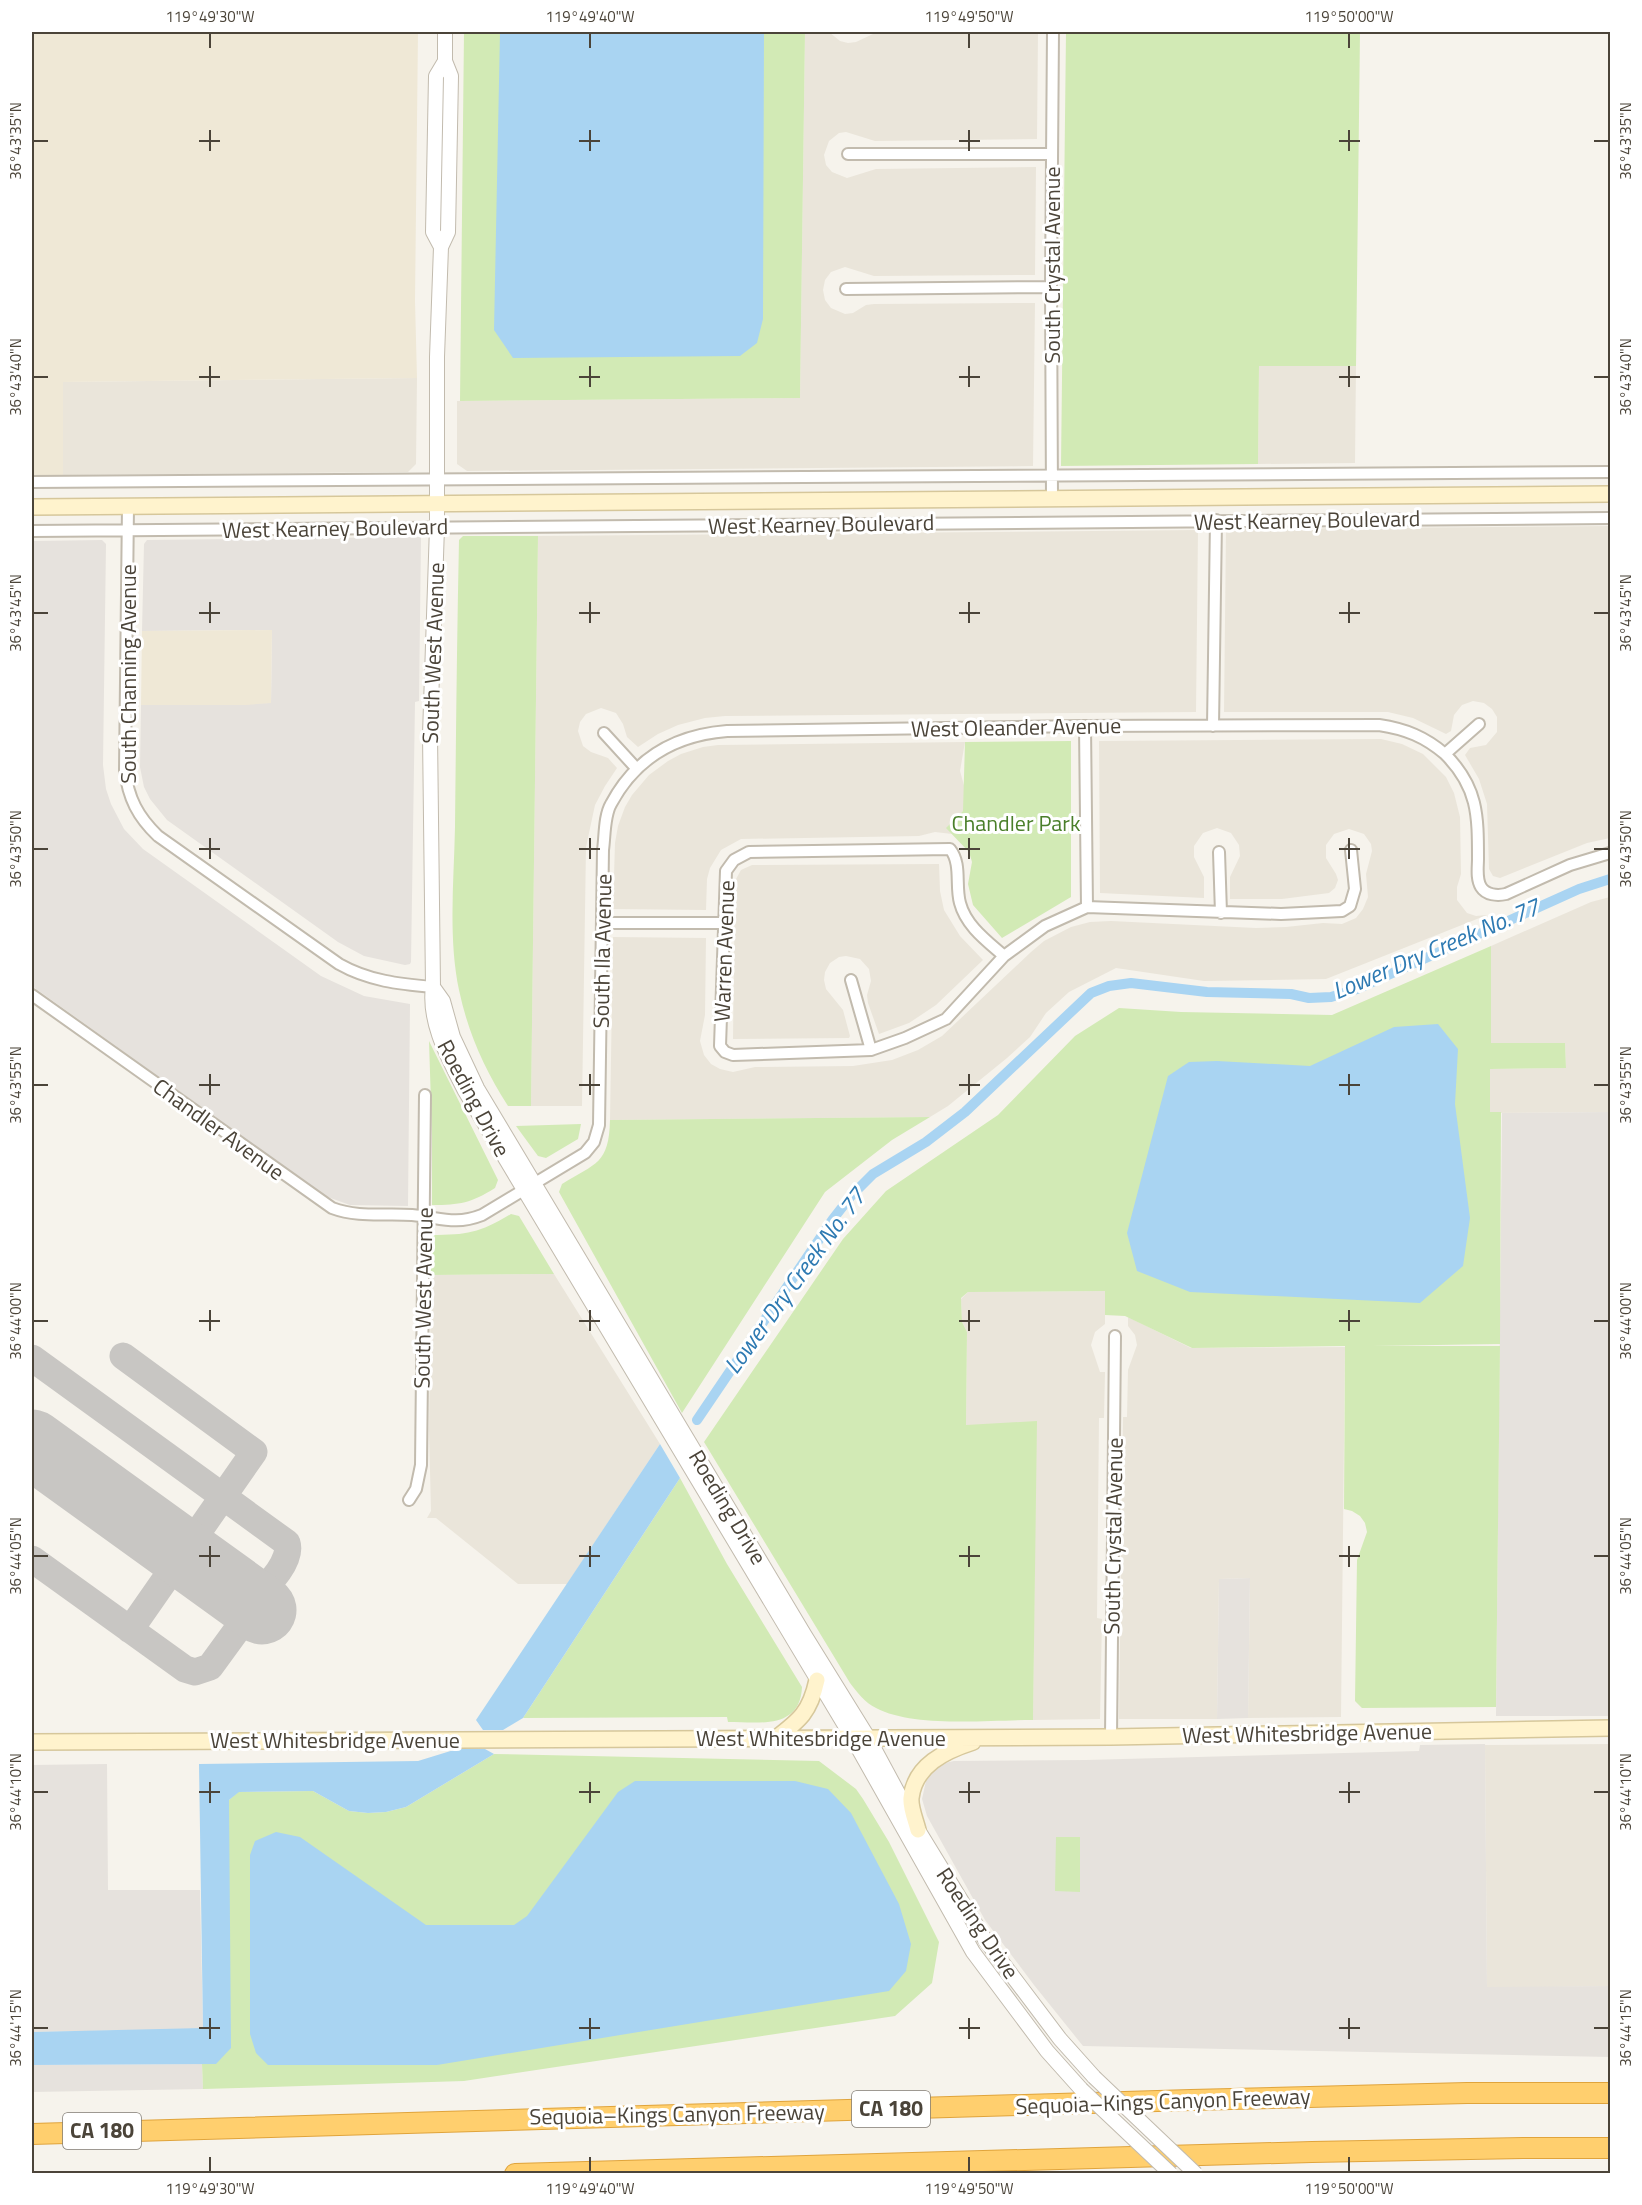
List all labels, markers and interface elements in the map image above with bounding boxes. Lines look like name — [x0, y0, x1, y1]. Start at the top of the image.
text: 119°49'30"W — [165, 5, 255, 28]
text: 119°49'40"W — [545, 5, 635, 28]
text: 119°49'50"W — [924, 5, 1014, 28]
text: 119°50'00"W — [1304, 5, 1394, 28]
text: 36°43'35"N — [4, 102, 27, 180]
text: 36°43'35"N — [1614, 102, 1637, 180]
street label: South Crystal Avenue — [1035, 166, 1069, 364]
text: 36°43'40"N — [4, 338, 27, 416]
text: 36°43'40"N — [1614, 338, 1637, 416]
street label: West Kearney Boulevard — [1194, 501, 1420, 539]
street label: West Kearney Boulevard — [708, 505, 934, 543]
street label: West Kearney Boulevard — [222, 509, 448, 547]
street label: South West Avenue — [413, 562, 453, 744]
street label: South Channing Avenue — [111, 564, 145, 784]
text: 36°43'45"N — [4, 574, 27, 652]
text: 36°43'45"N — [1614, 574, 1637, 652]
street label: West Oleander Avenue — [910, 708, 1122, 746]
park label: Chandler Park — [951, 806, 1081, 840]
text: 36°43'50"N — [4, 810, 27, 888]
text: 36°43'50"N — [1614, 810, 1637, 888]
street label: South Ila Avenue — [584, 873, 620, 1029]
street label: Warren Avenue — [705, 880, 743, 1022]
water label: Lower Dry Creek No. 77 — [1326, 887, 1547, 1008]
street label: Roeding Drive — [429, 1033, 519, 1163]
text: 36°43'55"N — [4, 1046, 27, 1124]
text: 36°43'55"N — [1614, 1046, 1637, 1124]
street label: Chandler Avenue — [146, 1069, 292, 1189]
water label: Lower Dry Creek No. 77 — [714, 1178, 875, 1381]
street label: South West Avenue — [404, 1207, 442, 1389]
text: 36°44'00"N — [4, 1282, 27, 1360]
text: 36°44'00"N — [1614, 1282, 1637, 1360]
street label: South Crystal Avenue — [1094, 1437, 1132, 1635]
street label: Roeding Drive — [680, 1443, 776, 1571]
text: 36°44'05"N — [4, 1517, 27, 1595]
text: 36°44'05"N — [1614, 1517, 1637, 1595]
street label: West Whitesbridge Avenue — [1182, 1714, 1432, 1752]
street label: West Whitesbridge Avenue — [696, 1721, 946, 1755]
street label: West Whitesbridge Avenue — [210, 1723, 460, 1757]
text: 36°44'10"N — [4, 1753, 27, 1831]
text: 36°44'10"N — [1614, 1753, 1637, 1831]
street label: Roeding Drive — [928, 1860, 1028, 1986]
text: 36°44'15"N — [4, 1989, 27, 2067]
text: 36°44'15"N — [1614, 1989, 1637, 2067]
street label: Sequoia–Kings Canyon Freeway — [1015, 2079, 1312, 2123]
road number: CA 180 — [852, 2091, 930, 2127]
street label: Sequoia–Kings Canyon Freeway — [529, 2094, 825, 2134]
road number: CA 180 — [63, 2113, 141, 2149]
text: 119°49'30"W — [165, 2177, 255, 2200]
text: 119°49'40"W — [545, 2177, 635, 2200]
text: 119°49'50"W — [924, 2177, 1014, 2200]
text: 119°50'00"W — [1304, 2177, 1394, 2200]

